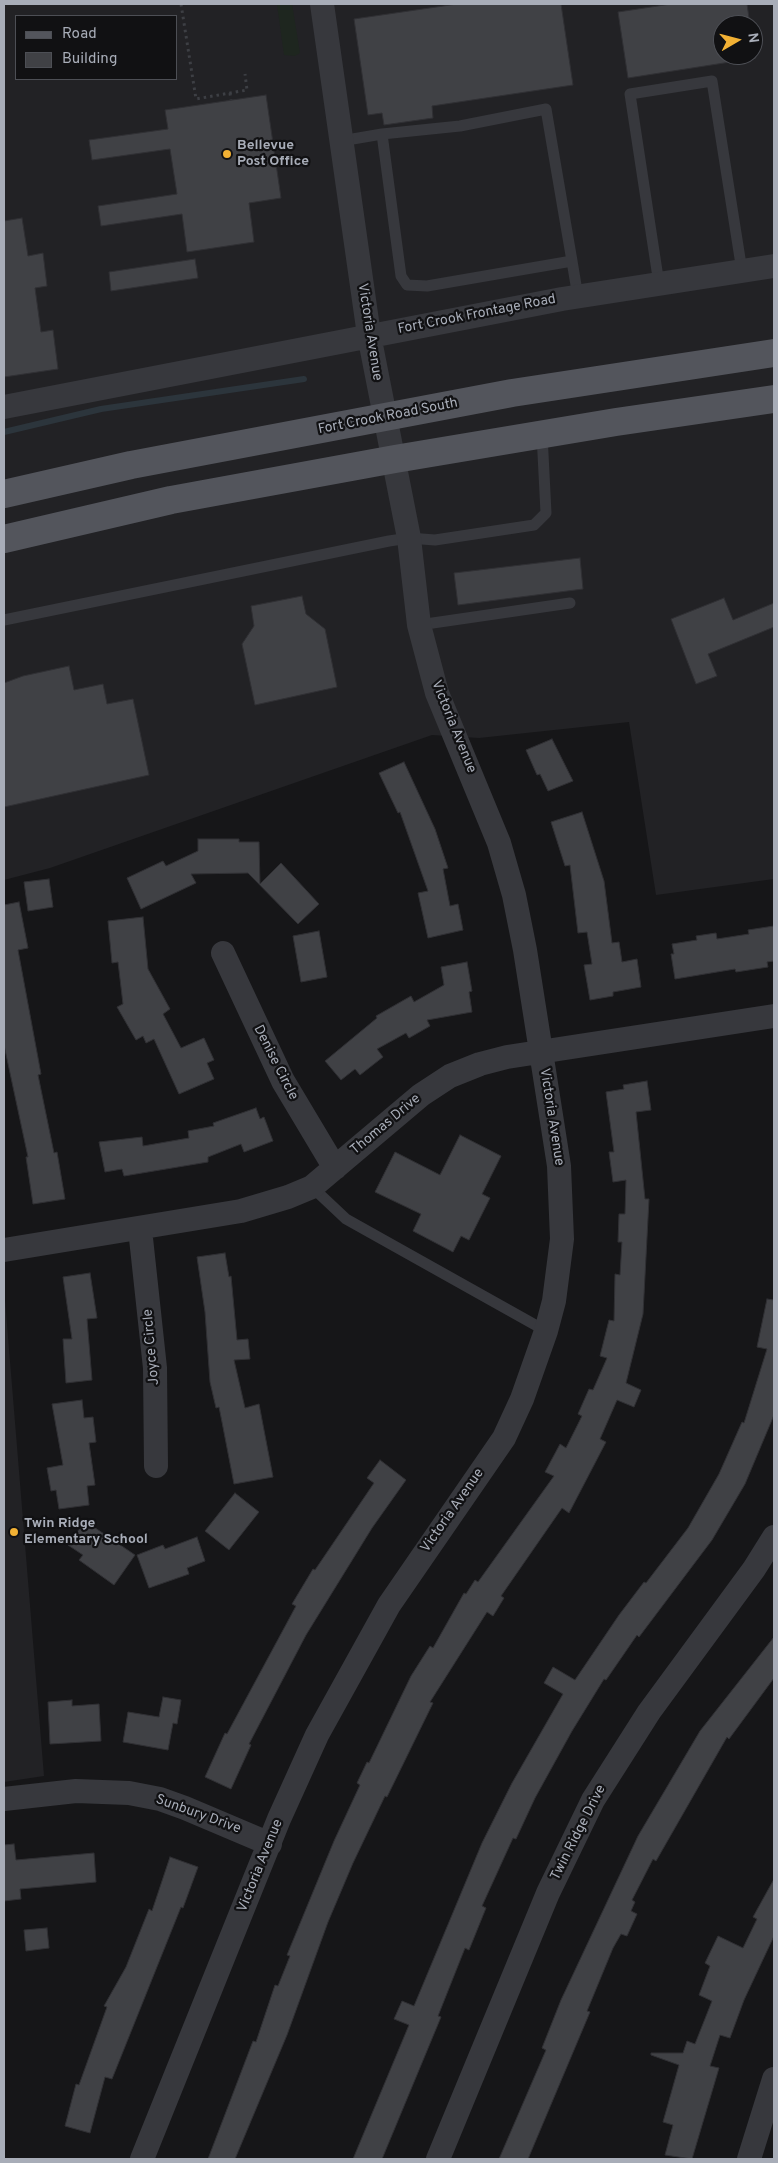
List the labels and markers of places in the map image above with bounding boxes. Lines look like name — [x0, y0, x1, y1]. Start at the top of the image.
place label: Bellevue Post Office — [237, 138, 309, 170]
marker: Bellevue Post Office — [221, 148, 233, 160]
place label: Twin Ridge Elementary School — [24, 1516, 148, 1548]
marker: Twin Ridge Elementary School — [8, 1526, 20, 1538]

